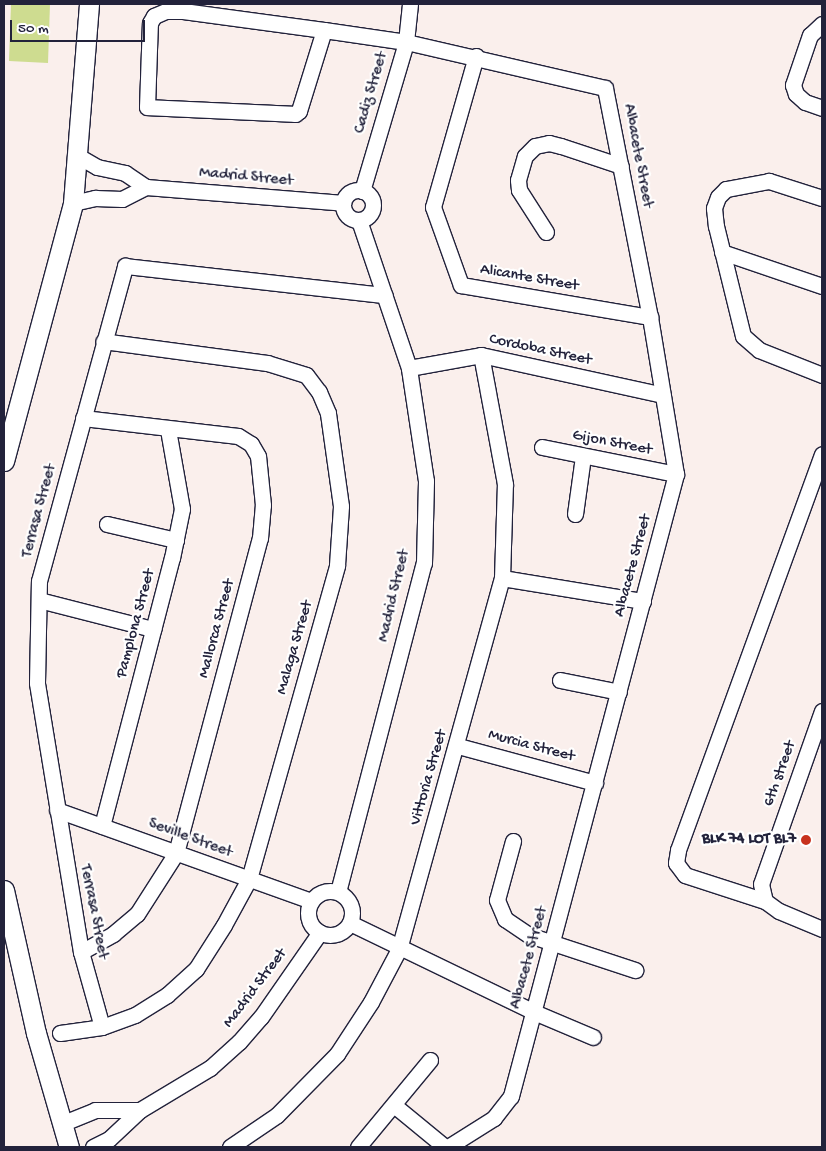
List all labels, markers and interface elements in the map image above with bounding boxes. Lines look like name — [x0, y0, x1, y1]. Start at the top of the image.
scale bar — [12, 10, 148, 42]
text: 50 m — [18, 20, 49, 38]
street label: Cadiz Street — [351, 50, 393, 136]
street label: Albacete Street — [618, 103, 656, 209]
street label: Madrid Street — [198, 164, 294, 192]
street label: Alicante Street — [478, 261, 580, 297]
street label: Cordoba Street — [487, 331, 593, 371]
street label: Gijon Street — [571, 427, 653, 461]
street label: Terrasa Street — [18, 462, 62, 560]
street label: Albacete Street — [611, 513, 657, 619]
street label: Madrid Street — [375, 548, 415, 644]
street label: Pamplona Street — [113, 568, 161, 680]
street label: Mallorca Street — [196, 577, 240, 681]
street label: Malaga Street — [273, 599, 319, 697]
street label: Murcia Street — [486, 726, 576, 768]
street label: Vittoria Street — [407, 728, 453, 828]
street label: 6th street — [760, 739, 802, 809]
street label: Seville Street — [145, 815, 235, 863]
place label: BLK 74 LOT BL7 — [702, 830, 796, 850]
marker: BLK 74 LOT BL7 — [800, 834, 812, 846]
street label: Terrasa Street — [74, 863, 112, 961]
street label: Albacete Street — [507, 905, 553, 1011]
street label: Madrid Street — [220, 946, 292, 1032]

